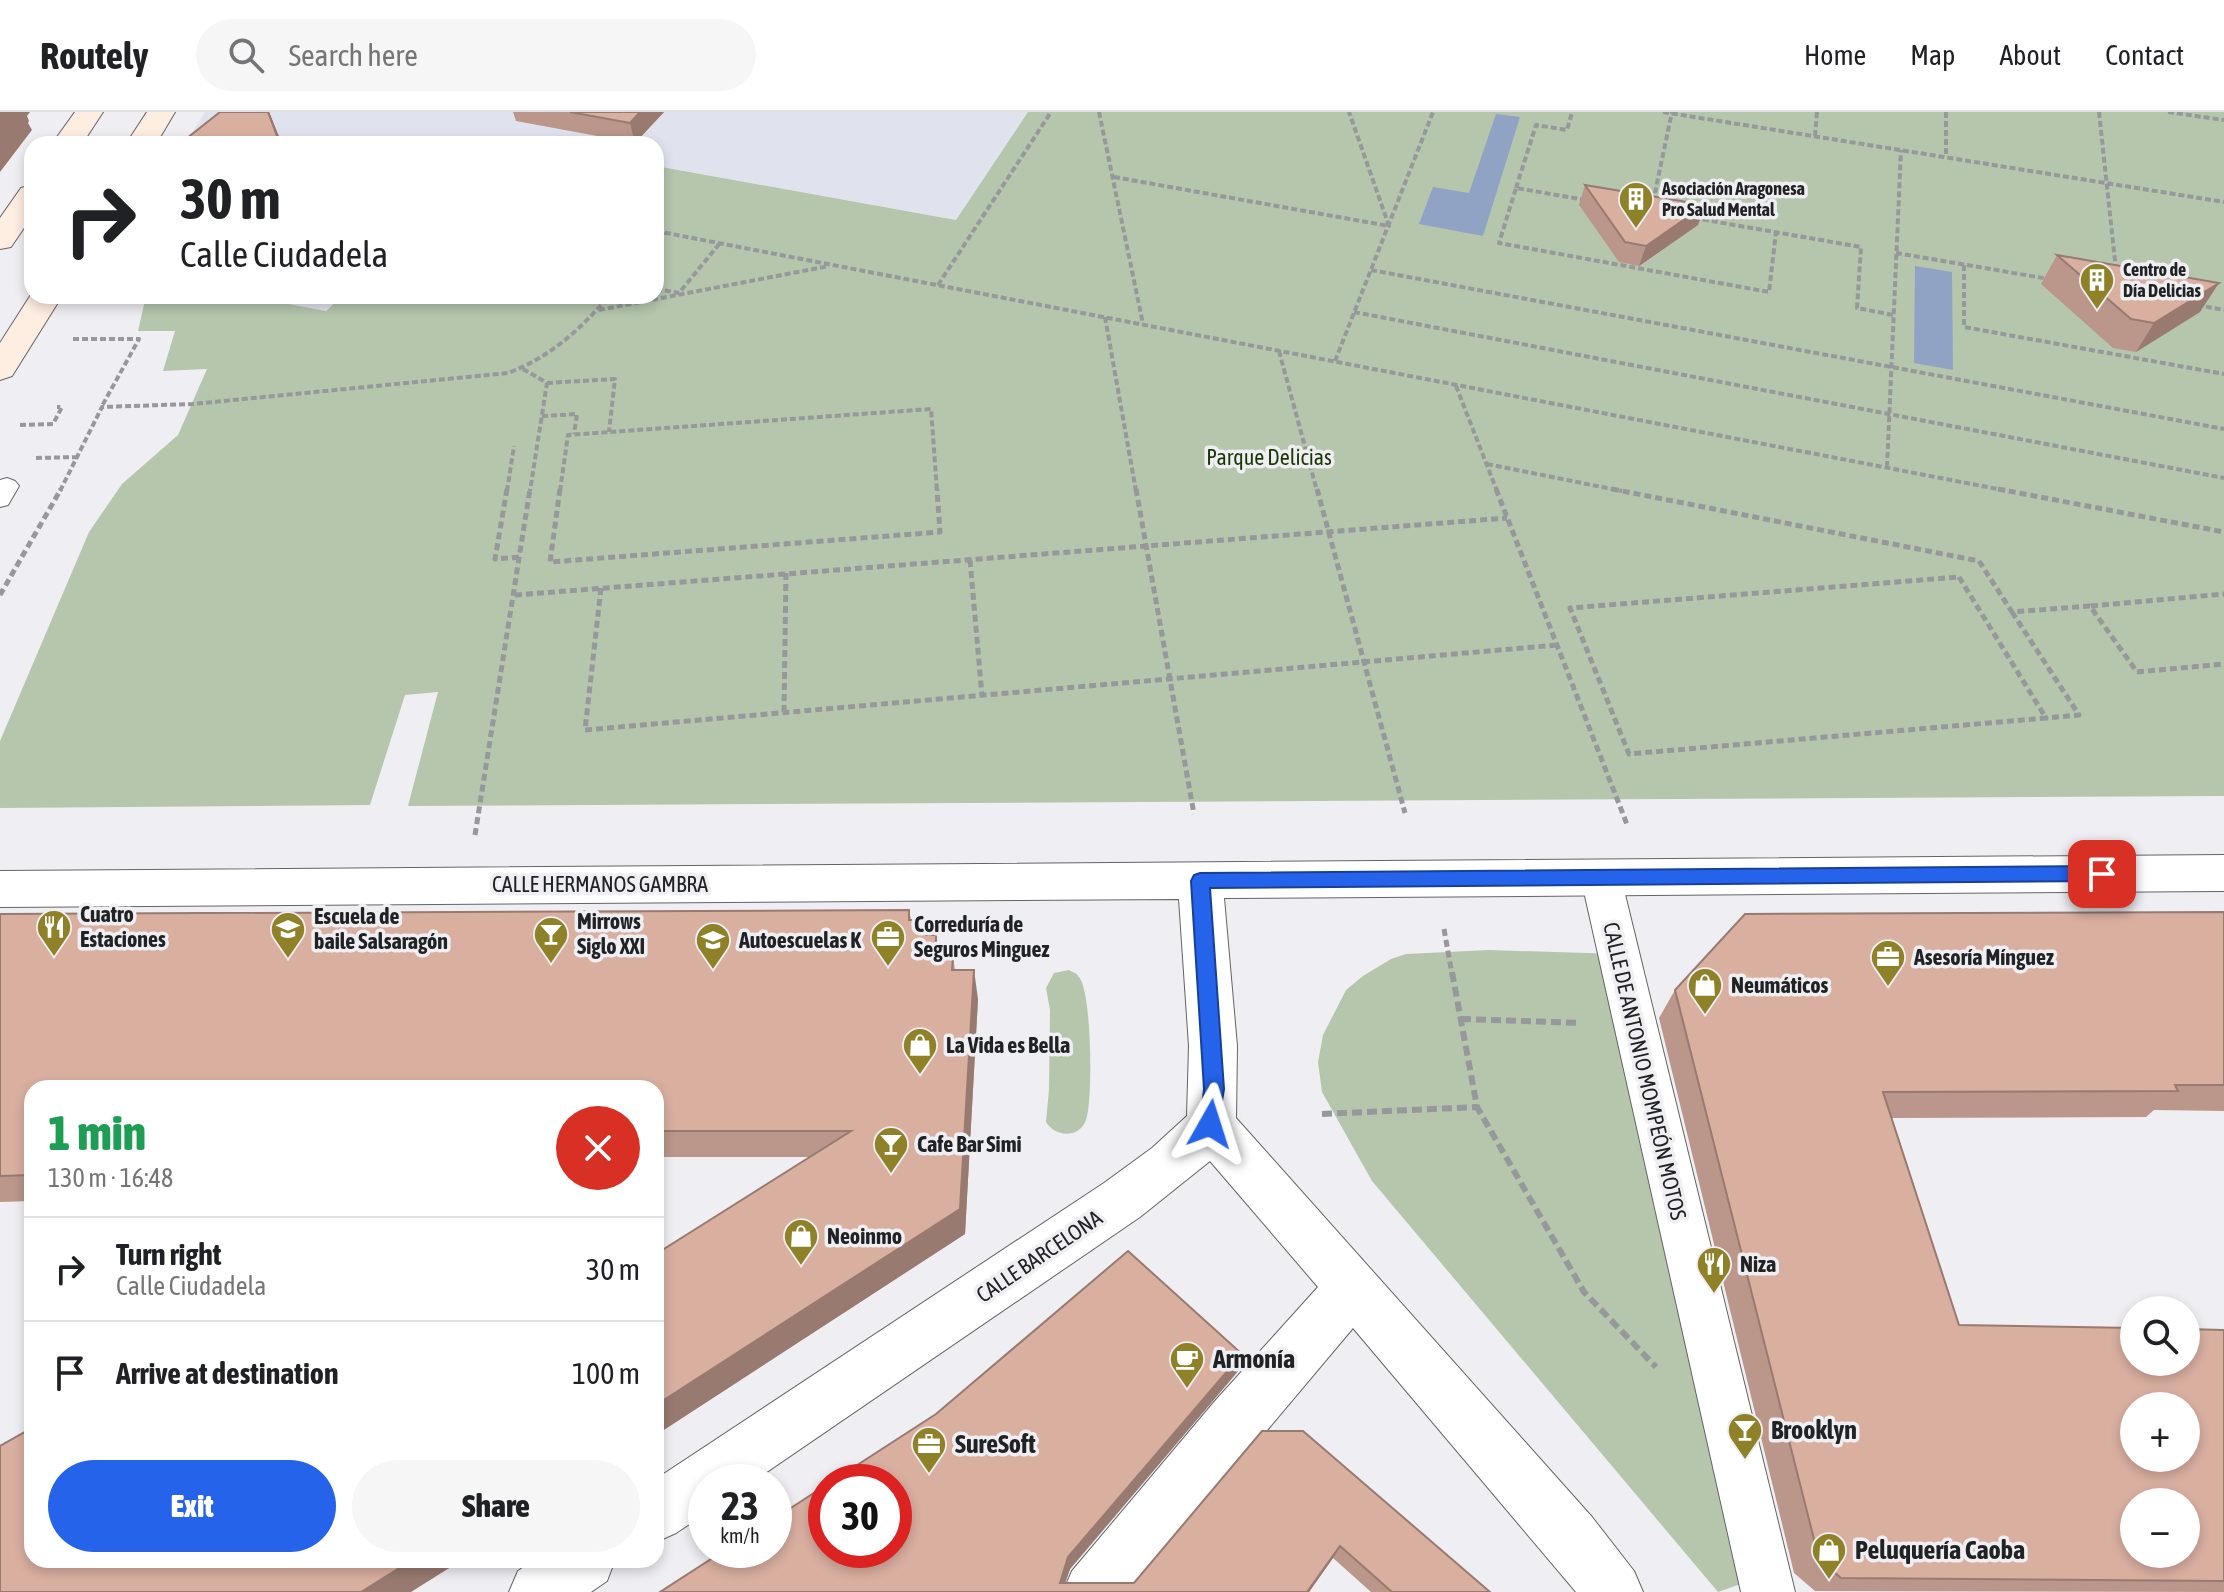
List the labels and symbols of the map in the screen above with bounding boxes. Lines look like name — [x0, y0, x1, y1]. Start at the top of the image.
place label: Asociación Aragonesa Pro Salud Mental — [1661, 178, 1805, 220]
building icon: Asociación Aragonesa Pro Salud Mental — [1617, 180, 1655, 230]
place label: Centro de Día Delicias — [2123, 259, 2201, 301]
building icon: Centro de Día Delicias — [2078, 261, 2116, 311]
park label: Parque Delicias — [1206, 444, 1332, 470]
pin — [2068, 840, 2136, 908]
street label: CALLE HERMANOS GAMBRA — [492, 871, 708, 897]
place label: Cuatro Estaciones — [80, 901, 166, 952]
place label: Escuela de baile Salsaragón — [314, 903, 448, 954]
restaurant icon: Cuatro Estaciones — [35, 908, 73, 958]
place label: Mirrows Siglo XXI — [577, 908, 645, 959]
school or university icon: Escuela de baile Salsaragón — [269, 910, 307, 960]
place label: Correduría de Seguros Minguez — [914, 911, 1049, 962]
bar icon: Mirrows Siglo XXI — [532, 915, 570, 965]
office icon: Correduría de Seguros Minguez — [869, 918, 907, 968]
street label: CALLE DE ANTONIO MOMPEÓN MOTOS — [1598, 920, 1692, 1222]
school or university icon: Autoescuelas K — [694, 921, 732, 971]
place label: Autoescuelas K — [738, 927, 861, 953]
office icon: Asesoría Mínguez — [1869, 938, 1907, 988]
place label: Asesoría Mínguez — [1913, 944, 2054, 970]
shop icon: Neumáticos — [1686, 966, 1724, 1016]
place label: Neumáticos — [1731, 972, 1829, 998]
shop icon: La Vida es Bella — [901, 1026, 939, 1076]
place label: La Vida es Bella — [946, 1032, 1070, 1058]
position arrow — [1168, 1082, 1252, 1166]
bar icon: Cafe Bar Simi — [872, 1125, 910, 1175]
place label: Cafe Bar Simi — [917, 1131, 1022, 1157]
street label: CALLE BARCELONA — [971, 1204, 1107, 1308]
shop icon: Neoinmo — [782, 1217, 820, 1267]
place label: Neoinmo — [827, 1223, 902, 1249]
restaurant icon: Niza — [1695, 1245, 1733, 1295]
place label: Niza — [1740, 1251, 1776, 1277]
cafe icon: Armonía — [1168, 1340, 1206, 1390]
place label: Armonía — [1212, 1344, 1295, 1374]
bar icon: Brooklyn — [1726, 1411, 1764, 1461]
place label: Brooklyn — [1771, 1415, 1857, 1445]
office icon: SureSoft — [910, 1425, 948, 1475]
place label: SureSoft — [955, 1429, 1036, 1459]
speed limit sign: 30 — [808, 1464, 912, 1568]
shop icon: Peluquería Caoba — [1810, 1531, 1848, 1581]
place label: Peluquería Caoba — [1855, 1535, 2025, 1565]

